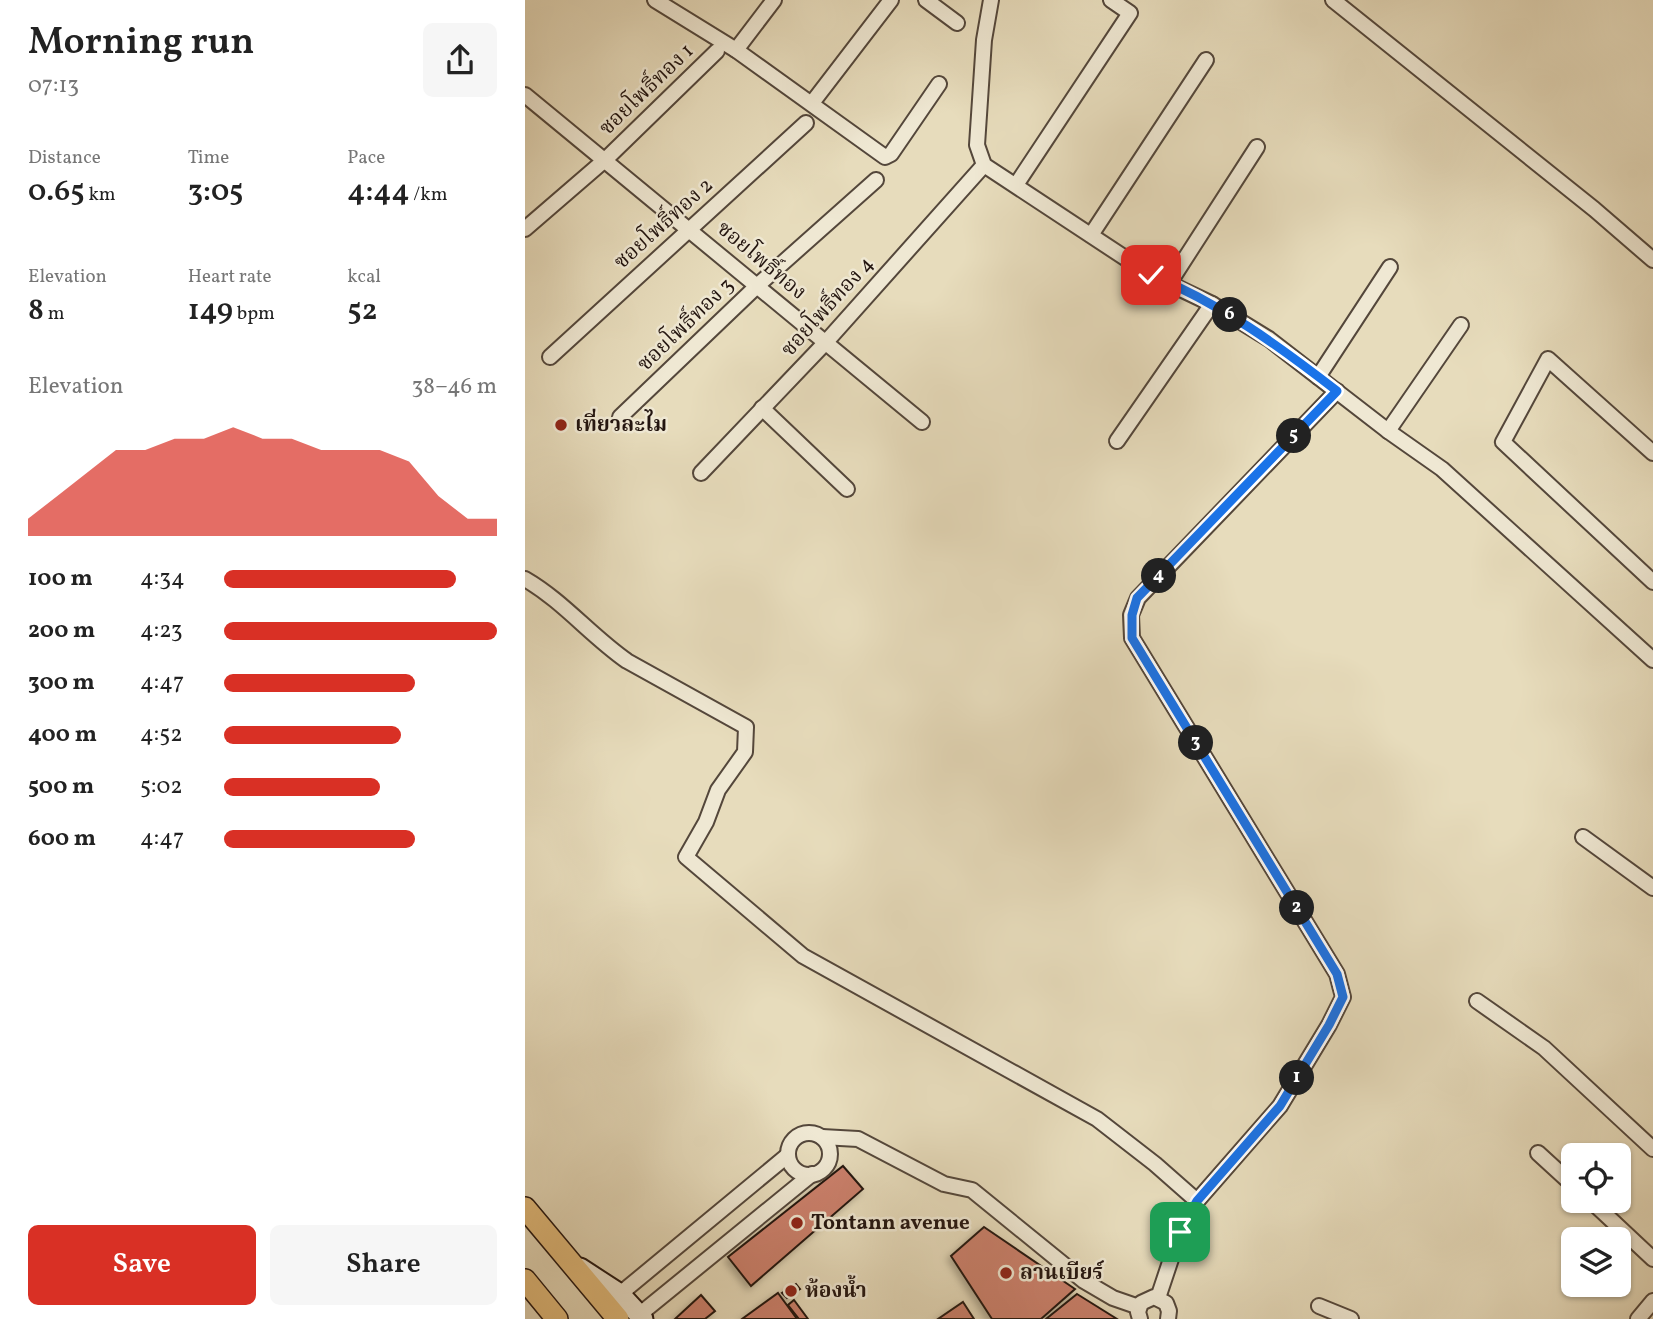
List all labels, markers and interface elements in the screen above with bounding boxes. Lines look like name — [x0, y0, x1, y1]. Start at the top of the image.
text: Morning run — [28, 17, 254, 70]
button: share — [423, 23, 497, 97]
street label: ซอยโพธิ์ทอง 1 — [591, 36, 701, 143]
text: 07:13 — [28, 70, 79, 102]
text: Distance — [28, 145, 101, 171]
text: Time — [188, 145, 229, 171]
text: Pace — [347, 145, 385, 171]
street label: ซอยโพธิ์ทอง 2 — [606, 170, 720, 276]
text: 0.65 — [28, 171, 85, 213]
text: 3:05 — [188, 171, 243, 213]
text: 4:44 — [347, 171, 410, 213]
text: km — [85, 182, 116, 208]
text: /km — [410, 182, 447, 208]
street label: ซอยโพธิ์ทอง — [710, 213, 814, 307]
pin — [1121, 245, 1181, 305]
street label: ซอยโพธิ์ทอง 4 — [773, 249, 881, 363]
icon: check — [1132, 256, 1170, 294]
text: Elevation — [28, 264, 107, 290]
text: Heart rate — [188, 264, 272, 290]
text: kcal — [347, 264, 381, 290]
street label: ซอยโพธิ์ทอง 3 — [630, 270, 741, 378]
text: 8 — [28, 290, 44, 332]
text: 149 — [188, 290, 233, 332]
text: 52 — [347, 290, 378, 332]
pin: 6 — [1213, 298, 1247, 332]
text: m — [44, 301, 65, 327]
text: bpm — [233, 301, 275, 327]
text: 6 — [1224, 301, 1235, 327]
text: Elevation — [28, 371, 124, 403]
text: 38–46 m — [412, 371, 497, 403]
place label: เที่ยวละไม — [575, 408, 667, 440]
marker: เที่ยวละไม — [553, 417, 569, 433]
pin: 5 — [1277, 418, 1311, 453]
text: 5 — [1289, 422, 1298, 448]
pin: 4 — [1141, 558, 1177, 594]
text: 4 — [1153, 562, 1164, 588]
text: 100 m — [28, 563, 93, 595]
text: 4:34 — [140, 563, 185, 595]
text: 200 m — [28, 615, 95, 647]
text: 4:23 — [140, 615, 183, 647]
text: 300 m — [28, 667, 95, 699]
text: 4:47 — [140, 667, 184, 699]
text: 400 m — [28, 719, 97, 751]
text: 4:52 — [140, 719, 183, 751]
pin: 3 — [1179, 726, 1213, 760]
text: 3 — [1191, 729, 1200, 755]
text: 500 m — [28, 771, 94, 803]
text: 5:02 — [140, 771, 183, 803]
text: 600 m — [28, 823, 96, 855]
text: 4:47 — [140, 823, 184, 855]
pin: 2 — [1279, 890, 1315, 926]
text: 2 — [1292, 894, 1301, 920]
pin: 1 — [1279, 1060, 1315, 1096]
text: 1 — [1293, 1064, 1300, 1090]
map controls — [1561, 1143, 1631, 1297]
button: locate — [1561, 1143, 1631, 1213]
pin — [1150, 1202, 1210, 1262]
place label: Tontann avenue — [811, 1209, 970, 1238]
icon: arrive — [1161, 1213, 1199, 1251]
marker: Tontann avenue — [789, 1215, 805, 1231]
button: Save — [28, 1225, 256, 1305]
button: Share — [270, 1225, 497, 1305]
button: layers — [1561, 1227, 1631, 1297]
place label: ลานเบียร์ — [1020, 1259, 1105, 1288]
marker: ลานเบียร์ — [998, 1265, 1014, 1281]
place label: ห้องน้ำ — [805, 1274, 867, 1306]
marker: ห้องน้ำ — [783, 1283, 799, 1299]

